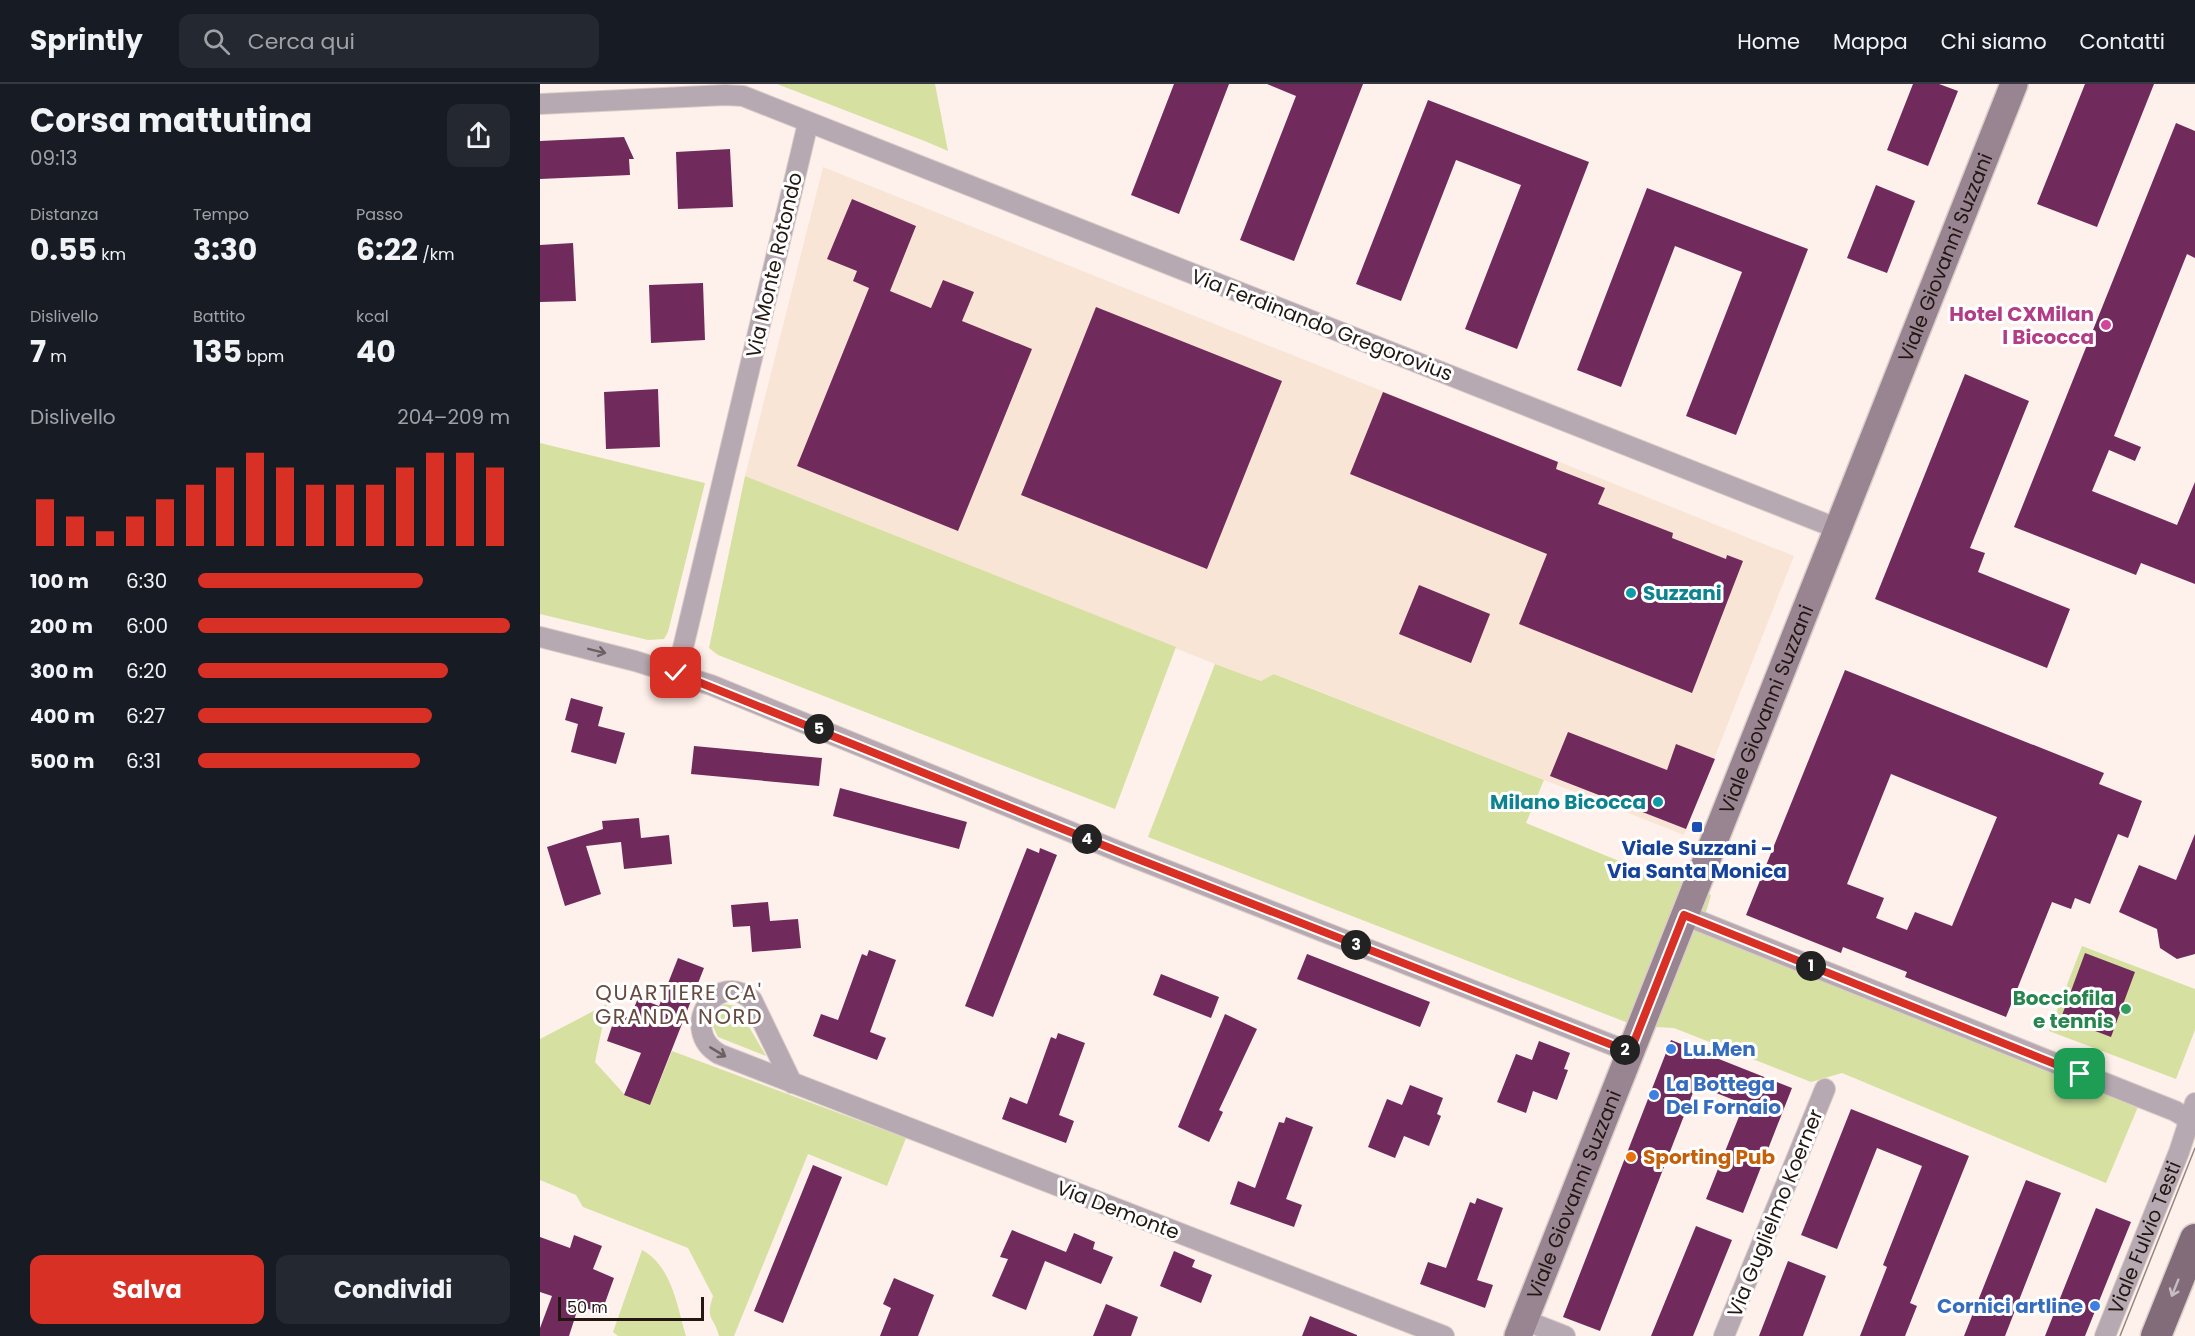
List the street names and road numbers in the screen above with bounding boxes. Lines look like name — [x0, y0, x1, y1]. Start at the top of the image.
street label: Viale Giovanni Suzzani — [1891, 149, 1999, 366]
street label: Via Monte Rotondo — [739, 170, 809, 360]
street label: Via Ferdinando Gregorovius — [1187, 262, 1457, 388]
street label: Viale Giovanni Suzzani — [1712, 601, 1820, 818]
street label: Viale Giovanni Suzzani — [1520, 1086, 1628, 1303]
street label: Via Guglielmo Koerner — [1720, 1105, 1830, 1321]
street label: Viale Fulvio Testi — [2101, 1157, 2188, 1318]
street label: Via Demonte — [1052, 1174, 1184, 1246]

